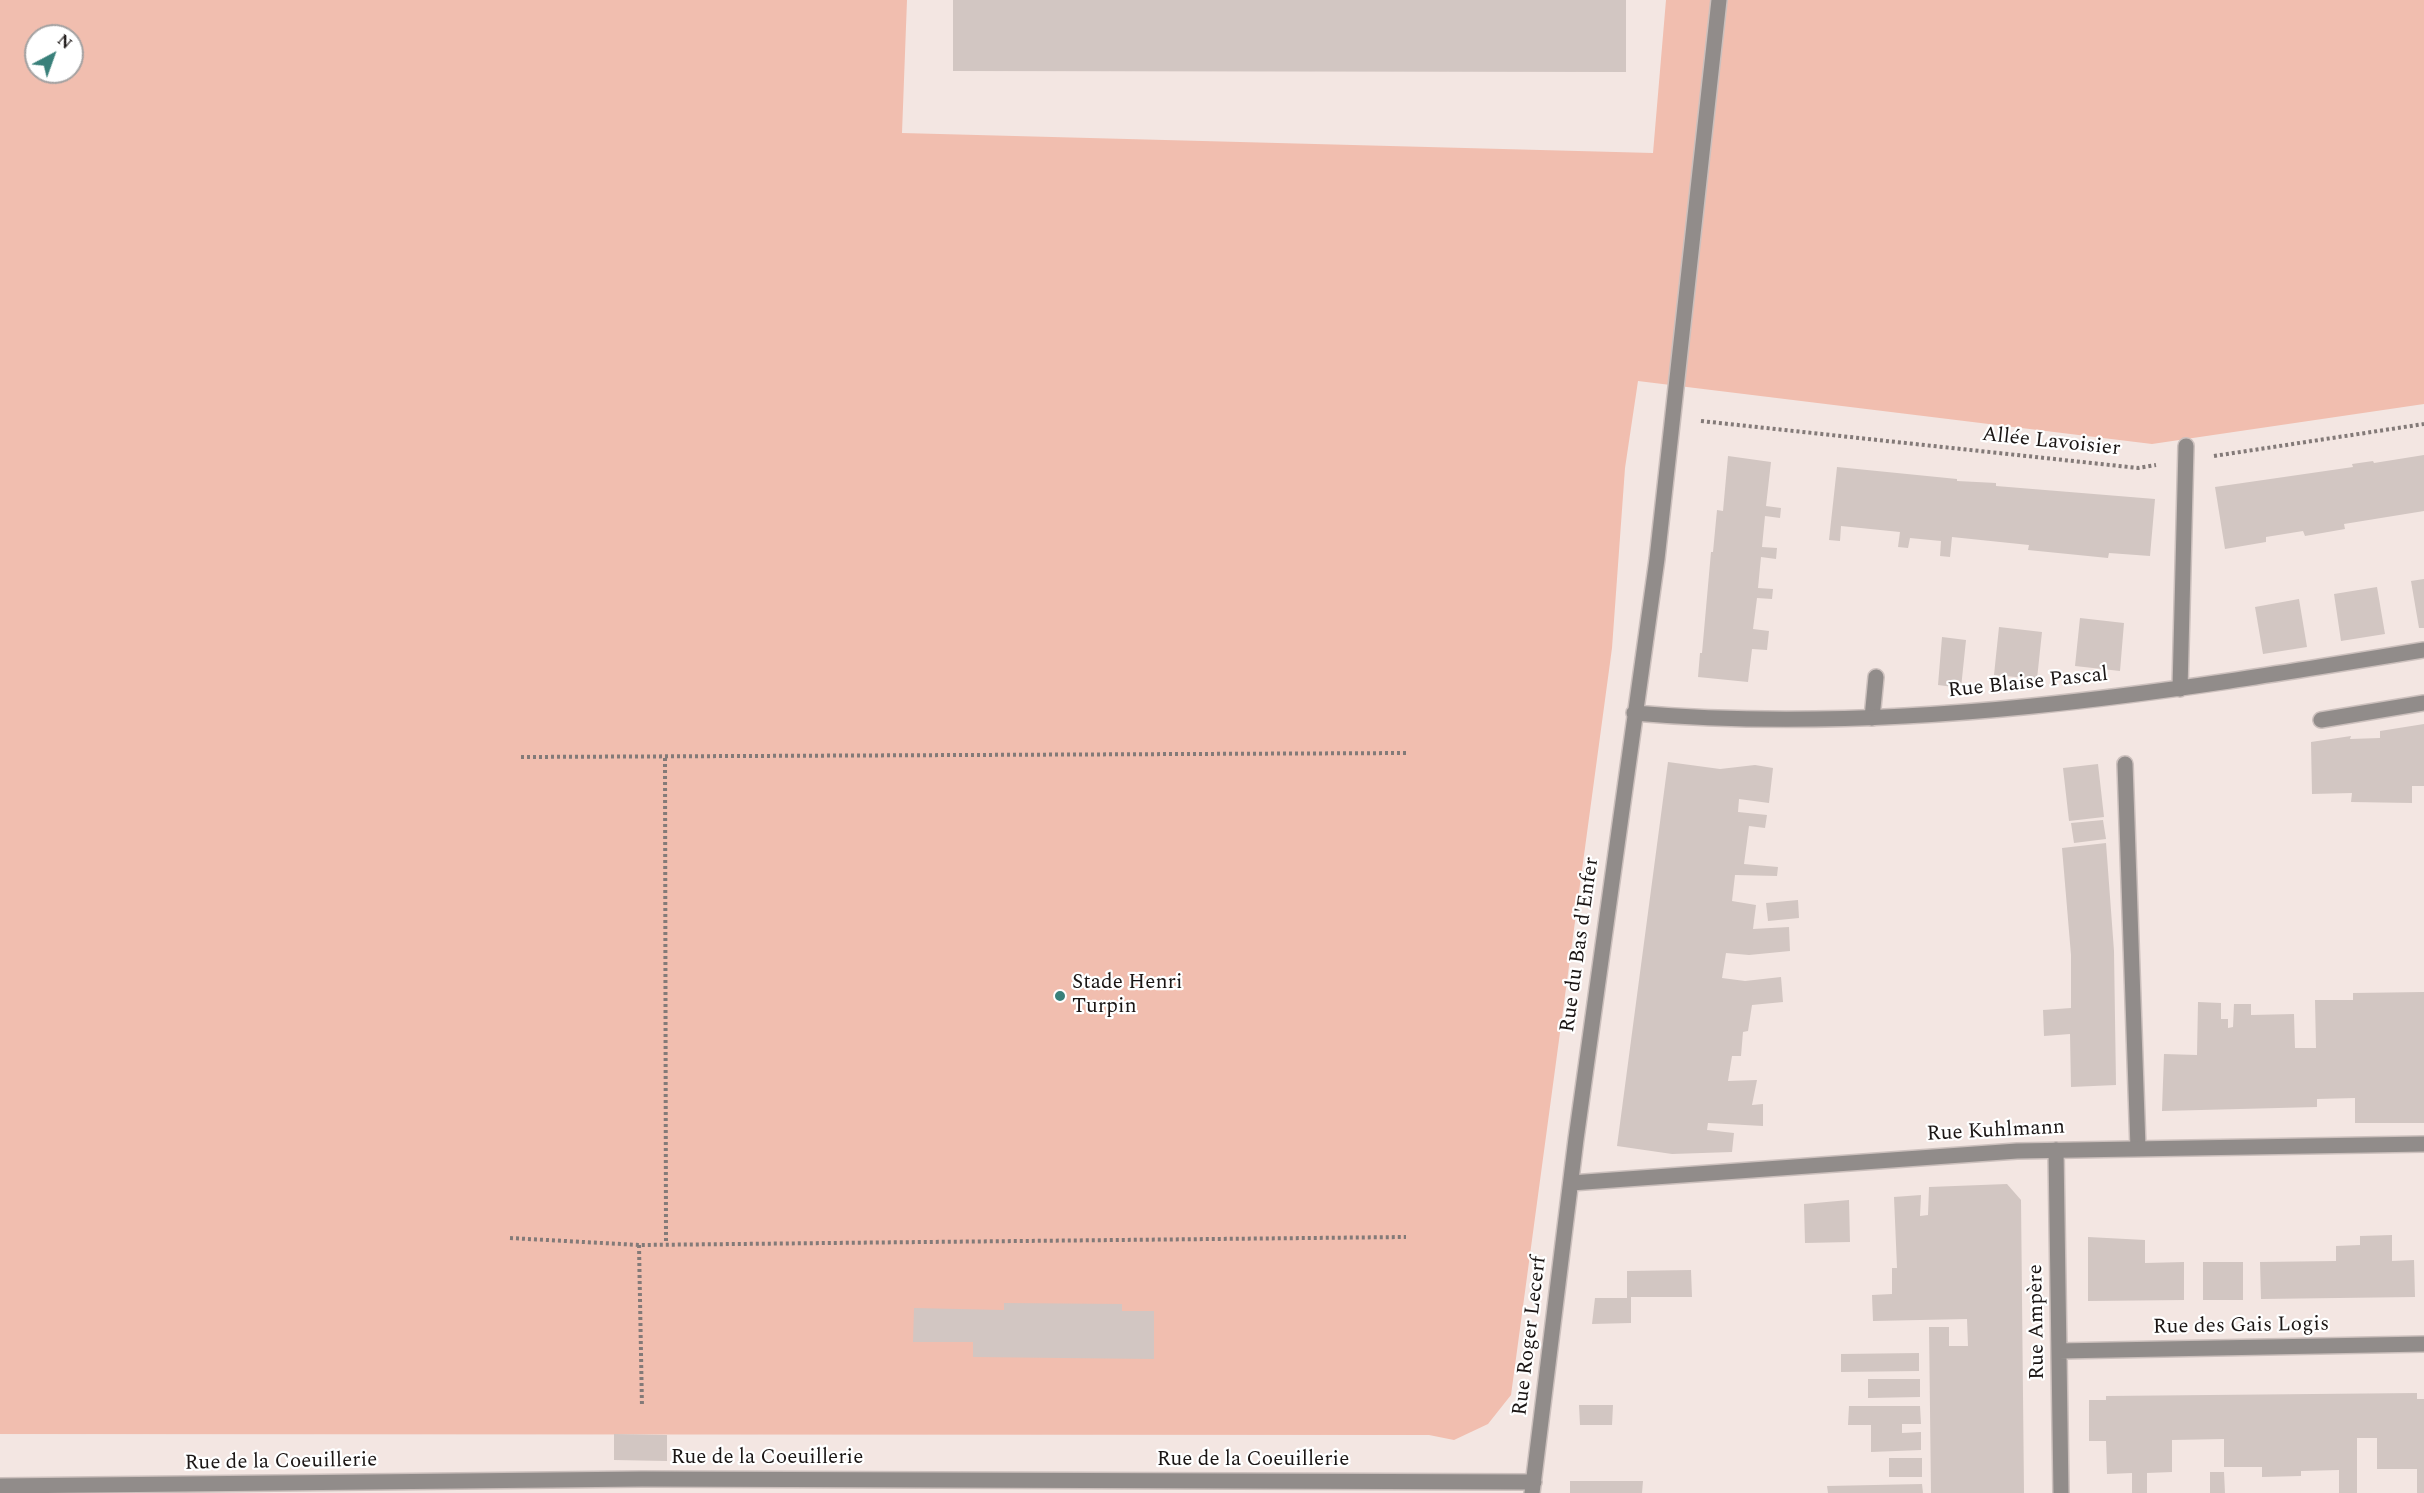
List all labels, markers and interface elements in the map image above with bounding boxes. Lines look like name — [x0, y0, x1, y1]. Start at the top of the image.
north arrow — [24, 24, 84, 84]
text: N — [52, 29, 77, 55]
street label: Allée Lavoisier — [1980, 423, 2122, 463]
street label: Rue Blaise Pascal — [1947, 663, 2109, 705]
street label: Rue du Bas d'Enfer — [1556, 856, 1606, 1034]
place label: Stade Henri Turpin — [1072, 971, 1183, 1021]
marker: Stade Henri Turpin — [1053, 989, 1067, 1003]
street label: Rue Kuhlmann — [1926, 1116, 2066, 1148]
street label: Rue Roger Lecerf — [1509, 1255, 1553, 1417]
street label: Rue Ampère — [2024, 1264, 2052, 1380]
street label: Rue des Gais Logis — [2153, 1313, 2329, 1341]
street label: Rue de la Coeuillerie — [671, 1446, 863, 1472]
street label: Rue de la Coeuillerie — [1157, 1448, 1349, 1474]
street label: Rue de la Coeuillerie — [184, 1449, 378, 1477]

